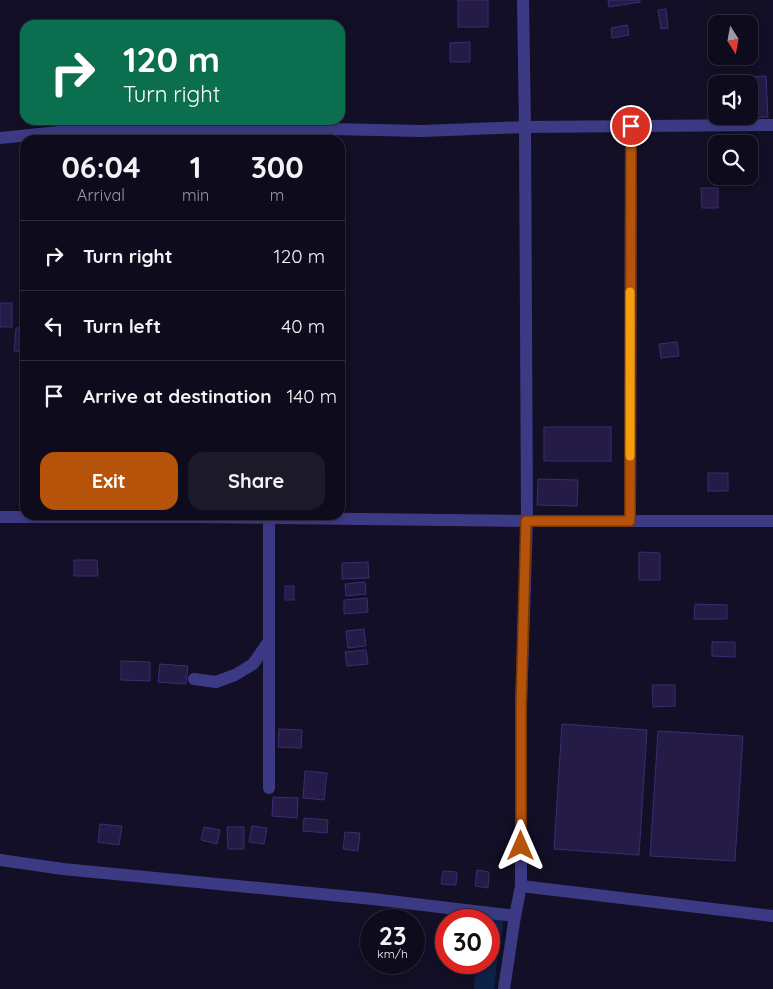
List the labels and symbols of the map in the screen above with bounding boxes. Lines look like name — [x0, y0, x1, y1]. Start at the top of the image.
north arrow — [708, 15, 758, 65]
pin — [610, 105, 652, 147]
position arrow — [494, 819, 546, 871]
speed limit sign: 30 — [435, 909, 500, 974]

